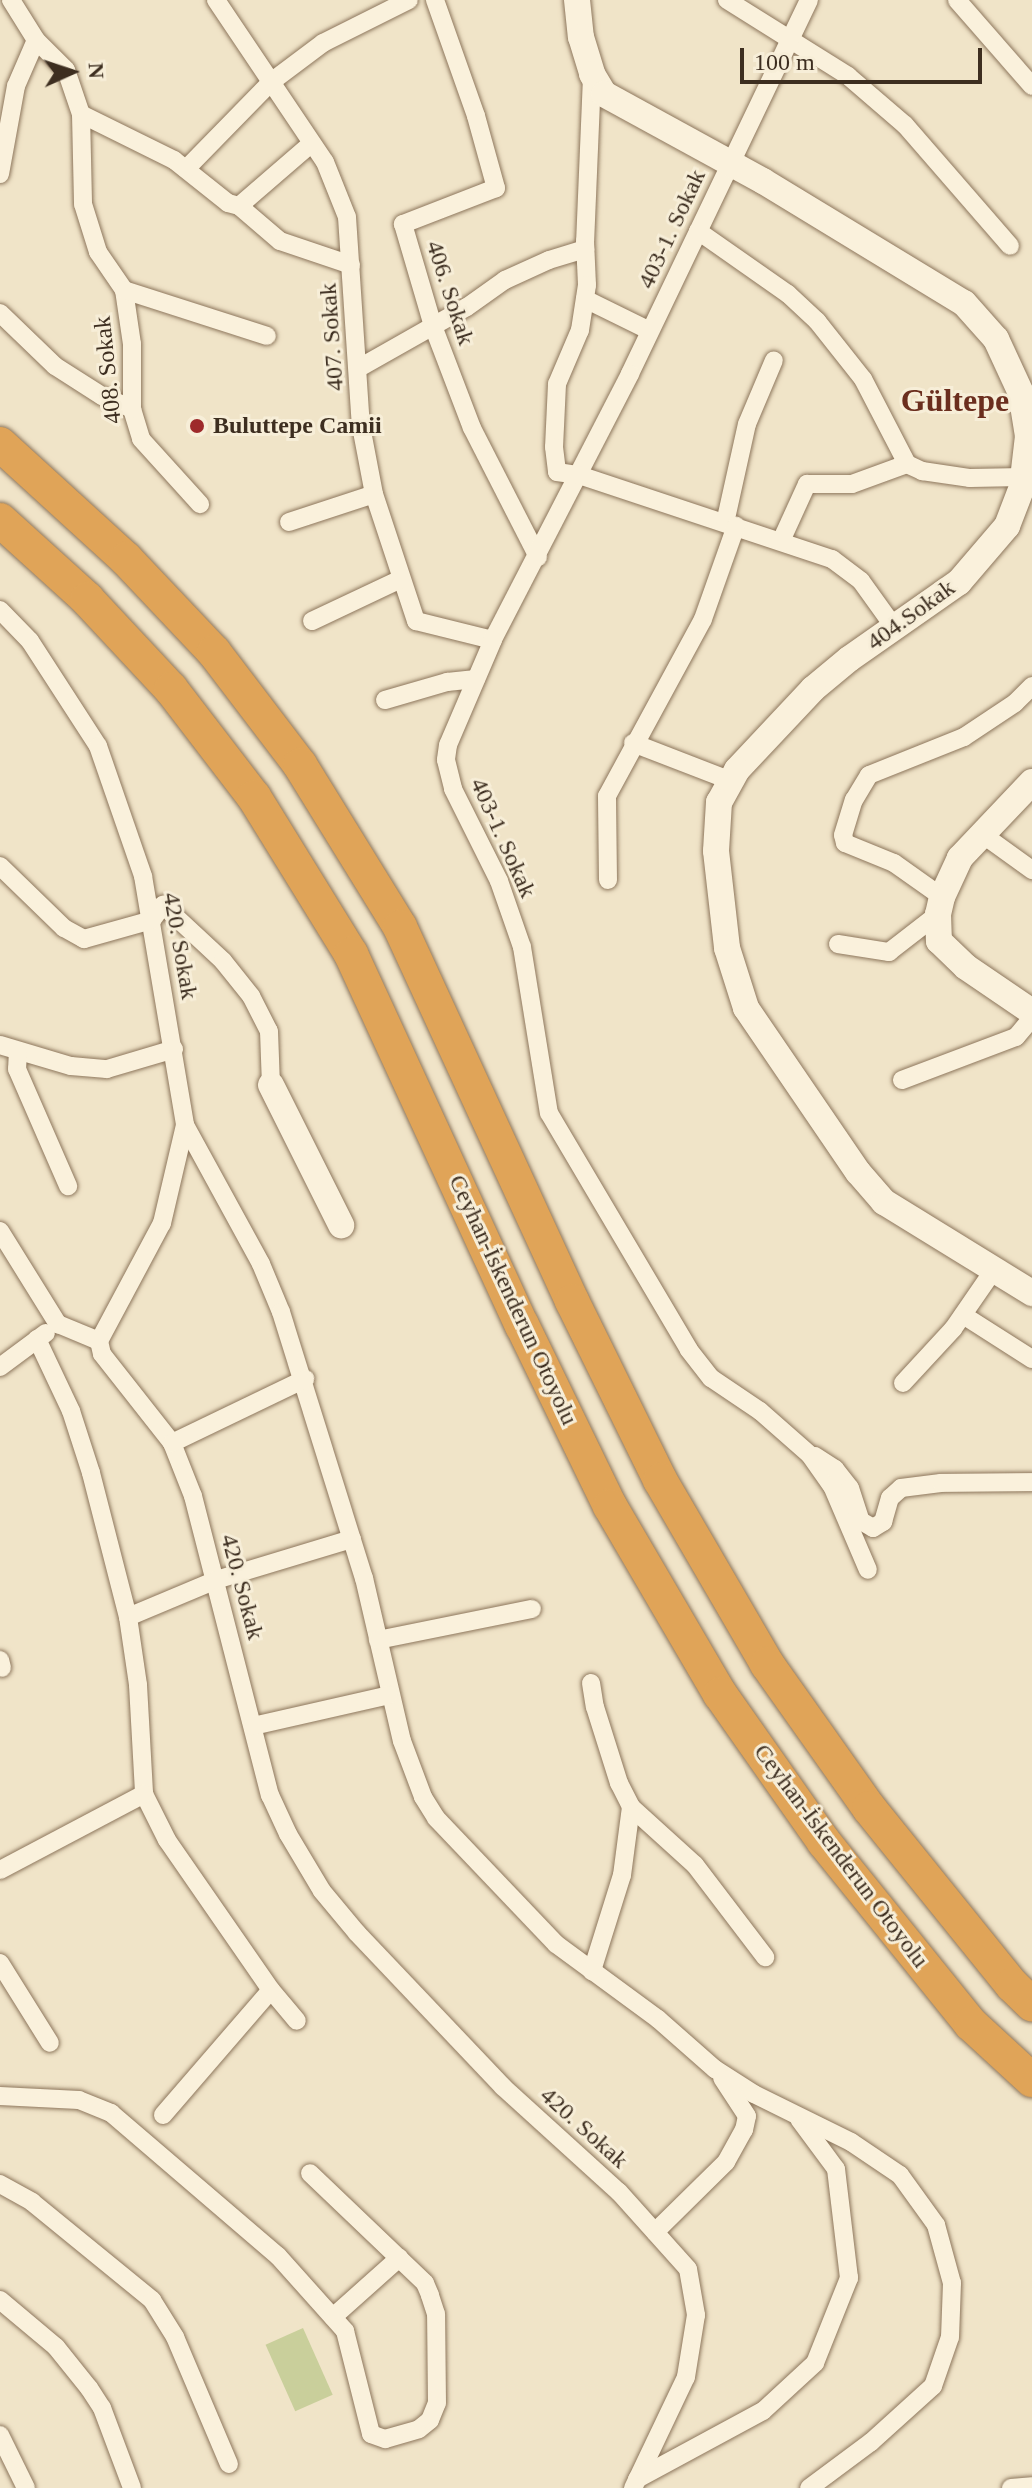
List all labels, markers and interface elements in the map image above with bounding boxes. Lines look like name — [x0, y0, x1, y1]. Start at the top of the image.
north arrow — [32, 32, 112, 112]
scale bar — [744, 32, 986, 82]
text: 100 m — [754, 49, 815, 75]
text: N — [84, 62, 109, 79]
street label: 403-1. Sokak — [632, 165, 712, 293]
street label: 406. Sokak — [420, 237, 480, 349]
street label: 407. Sokak — [314, 282, 350, 392]
street label: 408. Sokak — [88, 315, 128, 425]
district label: Gültepe — [901, 381, 1009, 419]
place label: Buluttepe Camii — [213, 412, 382, 440]
marker: Buluttepe Camii — [188, 417, 206, 435]
street label: 404.Sokak — [861, 573, 961, 657]
street label: 403-1. Sokak — [464, 774, 542, 902]
street label: 420. Sokak — [156, 890, 204, 1002]
street label: Ceyhan-İskenderun Otoyolu — [442, 1170, 584, 1430]
street label: 420. Sokak — [214, 1531, 270, 1643]
street label: Ceyhan-İskenderun Otoyolu — [747, 1738, 935, 1974]
street label: 420. Sokak — [534, 2081, 634, 2175]

